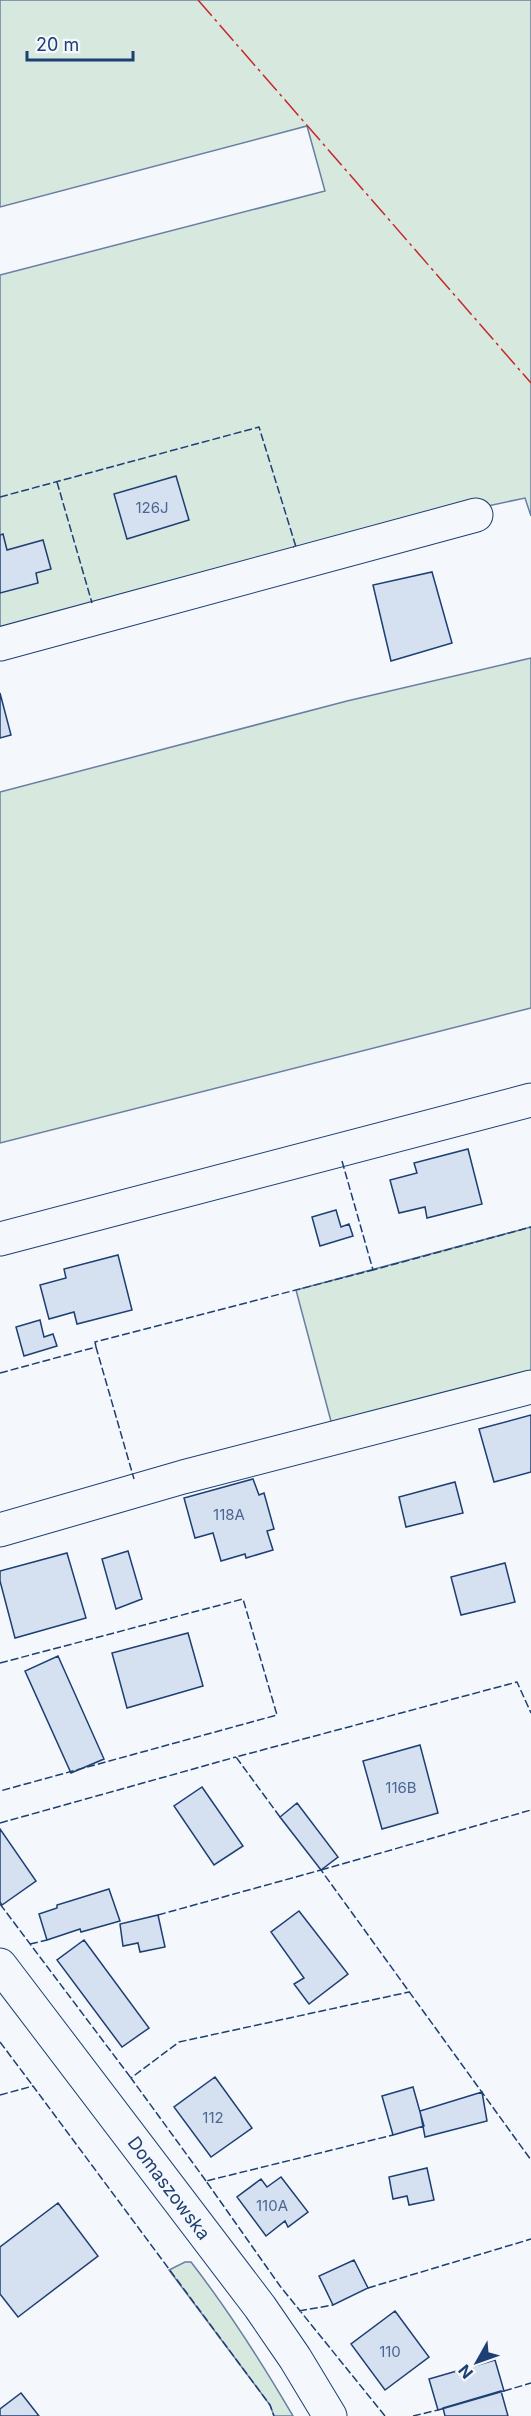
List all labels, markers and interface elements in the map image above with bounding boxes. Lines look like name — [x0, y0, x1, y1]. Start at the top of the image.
scale bar — [27, 24, 134, 62]
text: 20 m — [36, 34, 79, 55]
house number: 126J — [135, 498, 169, 517]
house number: 118A — [213, 1505, 245, 1524]
house number: 116B — [385, 1778, 417, 1797]
house number: 112 — [202, 2108, 224, 2127]
street label: Domaszowska — [123, 2132, 215, 2244]
house number: 110A — [256, 2196, 288, 2215]
north arrow — [447, 2332, 507, 2392]
house number: 110 — [379, 2342, 401, 2361]
text: N — [454, 2361, 477, 2383]

